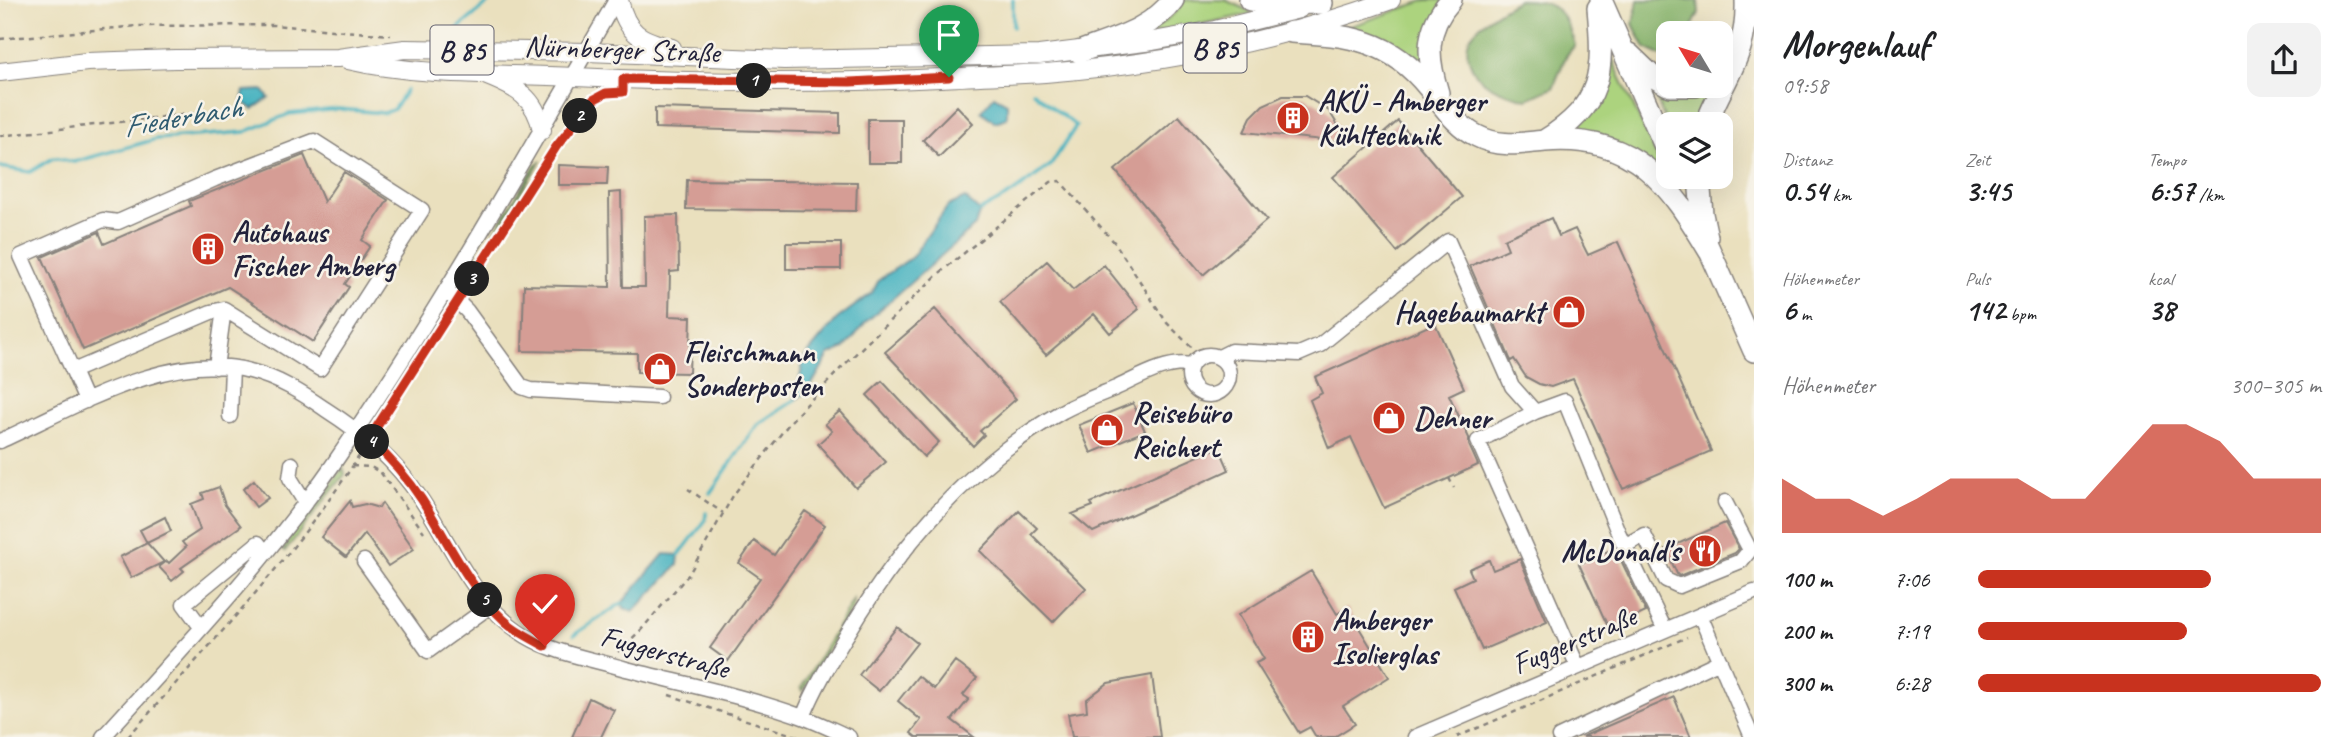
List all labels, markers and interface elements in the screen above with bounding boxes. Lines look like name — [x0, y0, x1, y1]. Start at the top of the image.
pin — [919, 5, 979, 77]
icon: arrive — [930, 16, 968, 54]
north arrow — [1656, 21, 1732, 98]
map controls — [1656, 21, 1733, 189]
text: Morgenlauf — [1782, 21, 1929, 68]
road number: B 85 — [1184, 23, 1246, 72]
button: share — [2247, 23, 2321, 97]
road number: B 85 — [430, 26, 494, 74]
street label: Nürnberger Straße — [524, 27, 723, 71]
pin: 1 — [736, 64, 772, 98]
text: 1 — [749, 68, 758, 92]
text: 09:58 — [1782, 71, 1828, 100]
place label: AKÜ - Amberger Kühltechnik — [1318, 82, 1489, 154]
water label: Fiederbach — [120, 85, 247, 147]
pin: 2 — [562, 99, 598, 134]
building icon: AKÜ - Amberger Kühltechnik — [1274, 99, 1312, 137]
text: 2 — [575, 103, 584, 127]
button: layers — [1656, 112, 1733, 189]
text: Distanz — [1782, 148, 1832, 172]
text: Zeit — [1965, 148, 1990, 172]
text: Tempo — [2148, 148, 2186, 172]
text: 0.54 — [1782, 172, 1828, 210]
text: 3:45 — [1965, 172, 2011, 210]
text: 6:57 — [2148, 172, 2194, 210]
text: km — [1828, 183, 1851, 207]
text: /km — [2194, 183, 2224, 207]
place label: Autohaus Fischer Amberg — [232, 213, 397, 285]
building icon: Autohaus Fischer Amberg — [189, 230, 227, 268]
pin: 3 — [454, 262, 490, 296]
text: 3 — [467, 266, 476, 290]
text: Höhenmeter — [1782, 267, 1859, 291]
text: Puls — [1965, 267, 1990, 291]
text: kcal — [2148, 267, 2173, 291]
text: 6 — [1782, 291, 1796, 329]
text: 142 — [1965, 291, 2006, 329]
text: 38 — [2148, 291, 2175, 329]
place label: Hagebaumarkt — [1394, 293, 1549, 331]
shop icon: Hagebaumarkt — [1550, 293, 1588, 331]
text: m — [1796, 302, 1811, 326]
text: bpm — [2006, 302, 2036, 326]
place label: Fleischmann Sonderposten — [684, 333, 824, 405]
shop icon: Fleischmann Sonderposten — [641, 350, 679, 388]
text: Höhenmeter — [1782, 371, 1875, 400]
text: 300–305 m — [2230, 371, 2321, 400]
place label: Reisebüro Reichert — [1132, 394, 1233, 466]
shop icon: Dehner — [1370, 399, 1408, 437]
place label: Dehner — [1414, 399, 1494, 437]
shop icon: Reisebüro Reichert — [1088, 411, 1126, 449]
pin: 4 — [354, 424, 390, 460]
text: 4 — [367, 429, 376, 453]
place label: McDonald's — [1561, 532, 1683, 570]
restaurant icon: McDonald's — [1686, 532, 1724, 570]
text: 100 m — [1782, 565, 1832, 594]
text: 7:06 — [1894, 565, 1930, 594]
pin — [515, 574, 575, 646]
pin: 5 — [468, 582, 503, 618]
icon: check — [526, 585, 564, 623]
text: 5 — [480, 587, 489, 611]
street label: Fuggerstraße — [1506, 596, 1644, 683]
place label: Amberger Isolierglas — [1332, 601, 1441, 673]
street label: Fuggerstraße — [597, 617, 735, 688]
text: 200 m — [1782, 617, 1832, 646]
text: 7:19 — [1894, 617, 1930, 646]
building icon: Amberger Isolierglas — [1289, 618, 1327, 656]
text: 300 m — [1782, 669, 1832, 698]
text: 6:28 — [1894, 669, 1930, 698]

